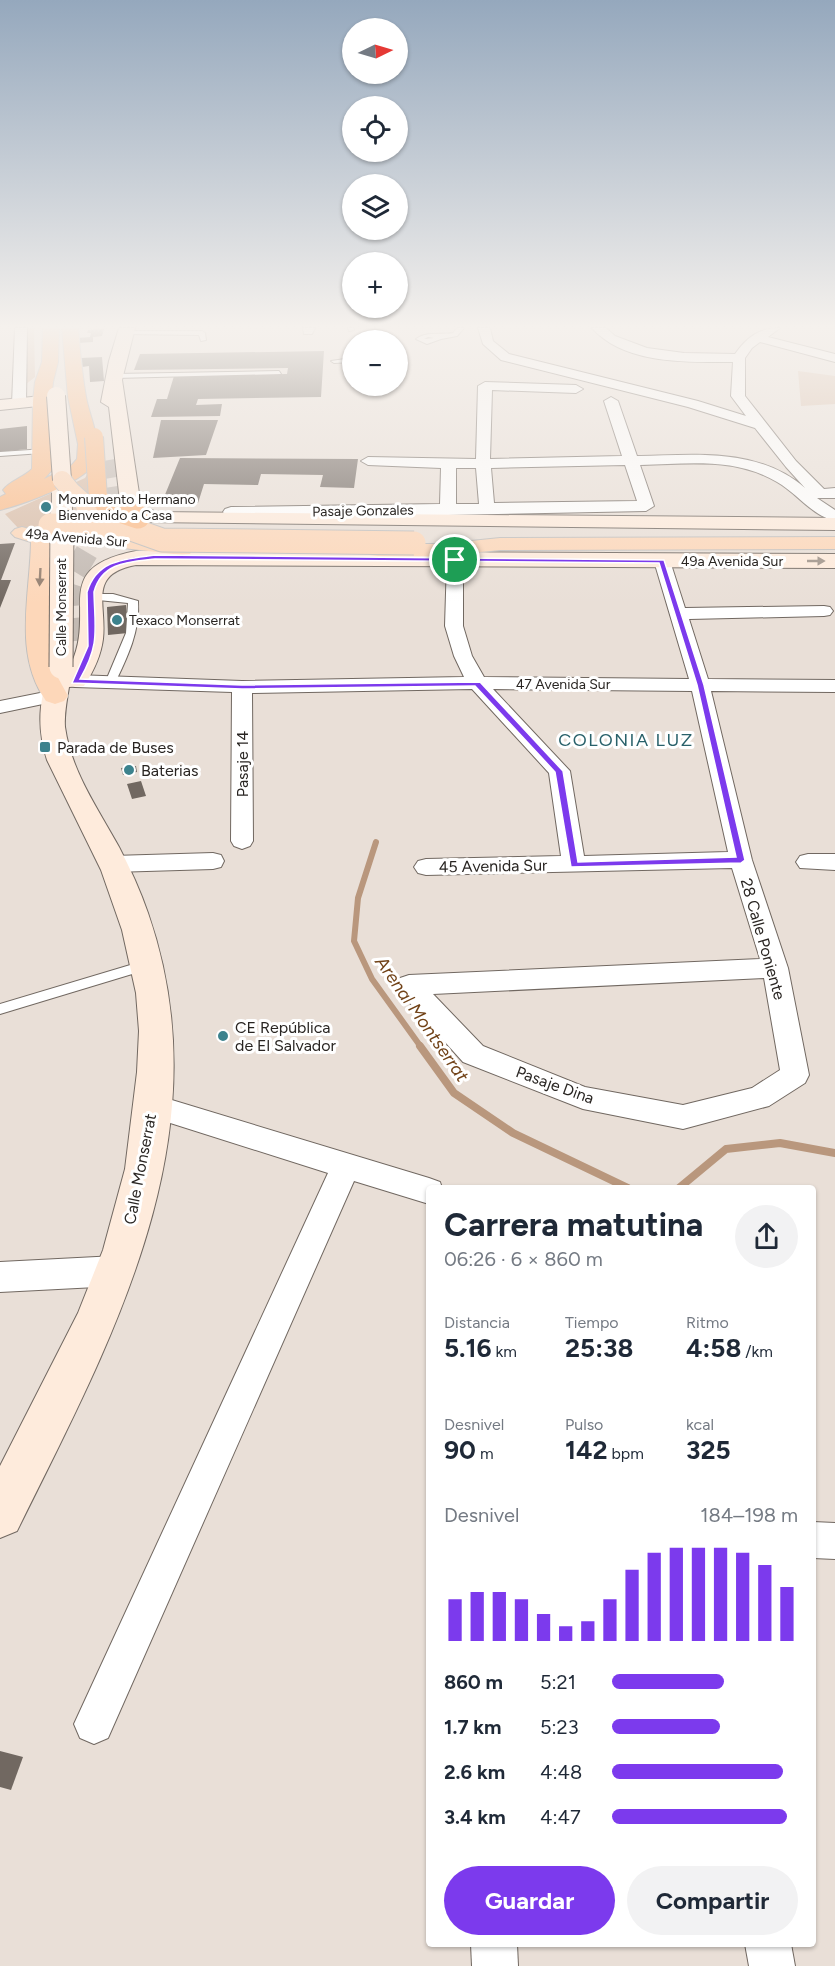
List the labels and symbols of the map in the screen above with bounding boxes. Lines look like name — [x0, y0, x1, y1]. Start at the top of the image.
north arrow — [342, 18, 408, 84]
place label: Monumento Hermano Bienvenido a Casa — [58, 491, 196, 524]
marker: Monumento Hermano Bienvenido a Casa — [39, 500, 53, 514]
street label: Pasaje Gonzales — [312, 502, 414, 520]
street label: 49a Avenida Sur — [24, 525, 128, 551]
pin — [429, 534, 480, 585]
street label: 49a Avenida Sur — [681, 553, 783, 570]
one-way arrow — [807, 556, 826, 566]
street label: Calle Monserrat — [53, 558, 70, 656]
one-way arrow — [35, 568, 44, 587]
place label: Texaco Monserrat — [129, 612, 240, 629]
marker: Texaco Monserrat — [110, 613, 124, 627]
street label: 47 Avenida Sur — [516, 676, 611, 693]
district label: COLONIA LUZ — [558, 729, 694, 751]
street label: Pasaje 14 — [233, 731, 252, 797]
place label: Parada de Buses — [57, 738, 174, 757]
marker: Parada de Buses — [38, 740, 52, 754]
place label: Baterias — [141, 761, 198, 780]
marker: Baterias — [122, 763, 136, 777]
street label: 45 Avenida Sur — [438, 856, 548, 876]
street label: 28 Calle Poniente — [737, 876, 790, 1002]
water label: Arenal Montserrat — [370, 951, 473, 1086]
place label: CE República de El Salvador — [235, 1018, 336, 1055]
marker: CE República de El Salvador — [216, 1029, 230, 1043]
street label: Pasaje Dina — [513, 1062, 597, 1108]
street label: Calle Monserrat — [120, 1112, 160, 1226]

